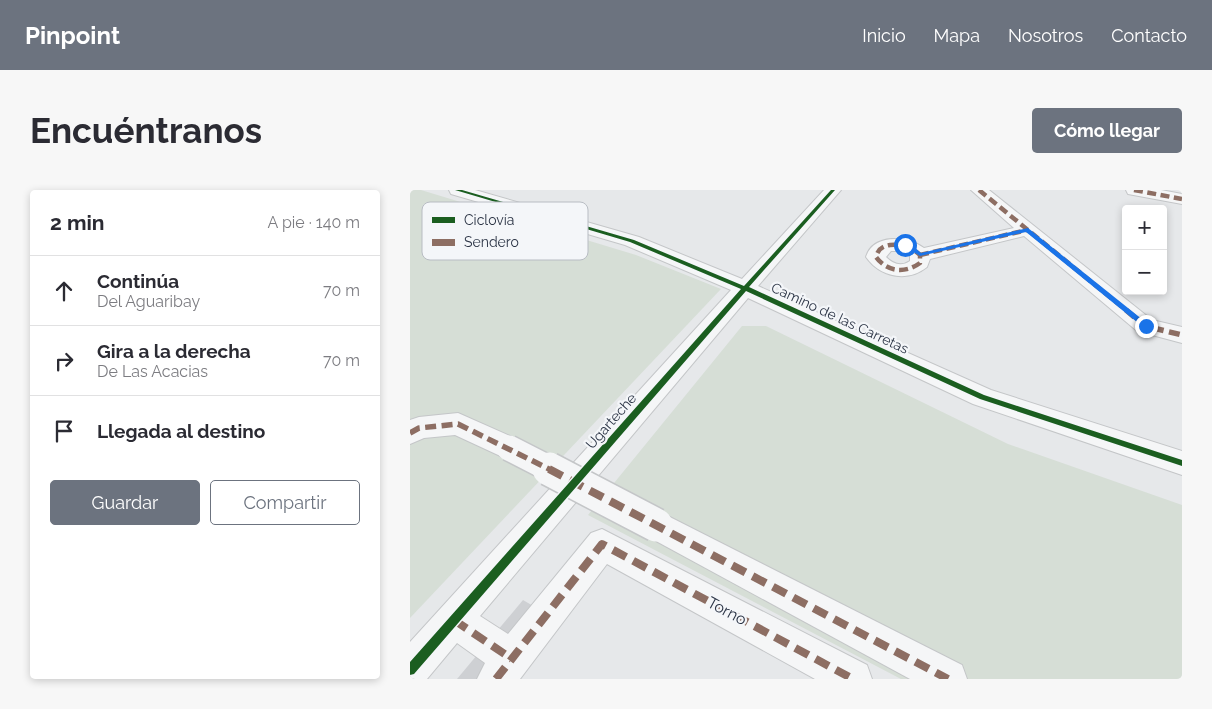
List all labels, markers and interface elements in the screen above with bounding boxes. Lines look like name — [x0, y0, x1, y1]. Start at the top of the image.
text: Pinpoint — [25, 21, 120, 50]
text: Inicio — [862, 25, 906, 46]
text: Mapa — [934, 25, 980, 46]
text: Nosotros — [1008, 25, 1083, 46]
text: Contacto — [1111, 25, 1187, 46]
button: Cómo llegar — [1032, 108, 1182, 153]
text: Encuéntranos — [30, 110, 262, 151]
legend — [422, 202, 588, 260]
map controls — [1122, 205, 1167, 295]
button: + — [1122, 205, 1167, 250]
text: 2 min — [50, 210, 104, 235]
text: Ciclovía — [464, 212, 514, 228]
text: A pie · 140 m — [268, 213, 360, 232]
text: Sendero — [464, 234, 519, 250]
route start — [894, 234, 917, 257]
button: − — [1122, 250, 1167, 295]
text: Continúa — [97, 270, 179, 292]
icon: ahead — [50, 277, 78, 305]
street label: Camino de las Carretas — [769, 279, 911, 357]
text: 70 m — [323, 281, 360, 300]
text: Del Aguaribay — [97, 292, 200, 311]
route end — [1135, 315, 1158, 338]
text: Gira a la derecha — [97, 340, 251, 362]
icon: right — [50, 347, 78, 375]
text: 70 m — [323, 351, 360, 370]
text: De Las Acacias — [97, 362, 208, 381]
street label: Ugarteche — [582, 390, 640, 452]
icon: arrive — [50, 417, 78, 445]
text: Llegada al destino — [97, 420, 265, 442]
button: Guardar — [50, 480, 200, 525]
button: Compartir — [210, 480, 360, 525]
street label: Torno — [704, 593, 750, 629]

